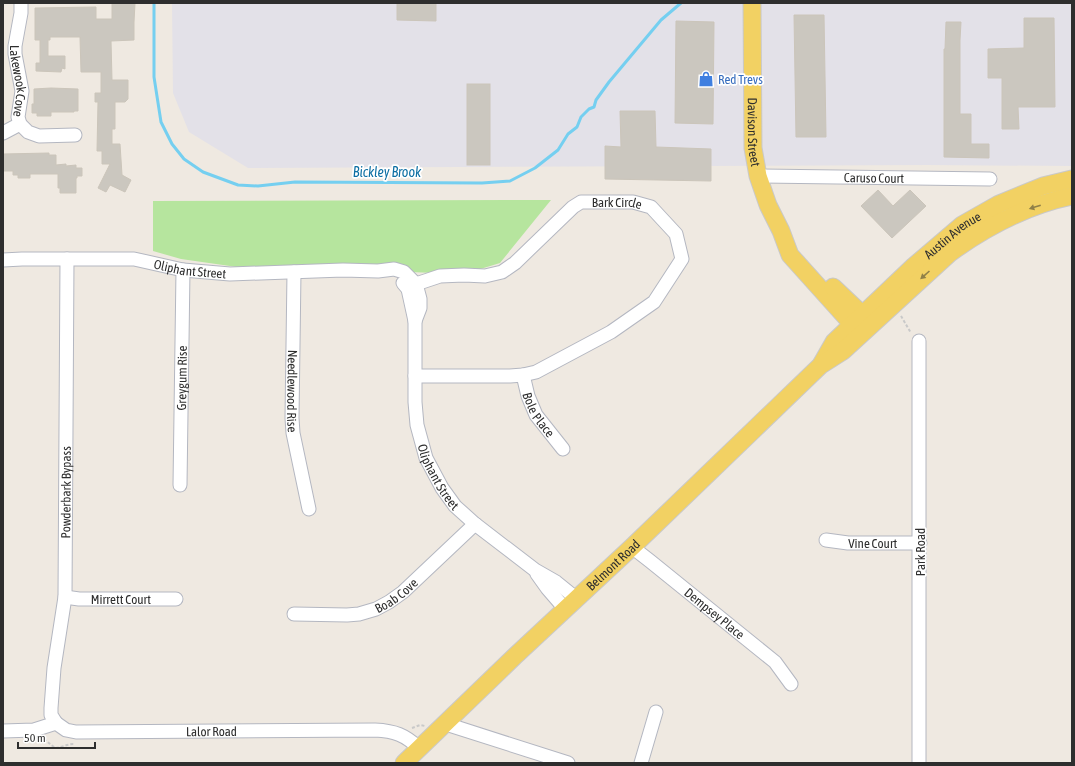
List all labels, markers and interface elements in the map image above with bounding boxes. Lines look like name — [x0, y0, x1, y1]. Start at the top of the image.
street label: Lakewook Cove — [8, 45, 30, 118]
shop icon: Red Trevs — [697, 70, 715, 88]
place label: Red Trevs — [718, 72, 763, 87]
street label: Davison Street — [745, 97, 764, 168]
water label: Bickley Brook — [353, 164, 422, 180]
street label: Caruso Court — [844, 170, 904, 185]
street label: Bark Circle — [592, 195, 644, 212]
one-way arrow — [1028, 204, 1040, 210]
street label: Austin Avenue — [921, 208, 984, 262]
street label: Oliphant Street — [152, 256, 227, 281]
one-way arrow — [920, 271, 931, 280]
street label: Greygum Rise — [174, 345, 189, 411]
street label: Needlewood Rise — [284, 350, 300, 433]
street label: Bole Place — [520, 391, 558, 440]
street label: Oliphant Street — [415, 442, 462, 513]
street label: Powderbark Bypass — [58, 446, 73, 539]
street label: Park Road — [913, 528, 928, 576]
street label: Belmont Road — [583, 536, 643, 593]
street label: Vine Court — [848, 536, 898, 551]
street label: Boab Cove — [372, 575, 421, 616]
street label: Dempsey Place — [682, 585, 748, 642]
street label: Mirrett Court — [91, 592, 151, 607]
street label: Lalor Road — [186, 723, 237, 739]
scale bar — [18, 724, 95, 750]
text: 50 m — [24, 731, 46, 745]

